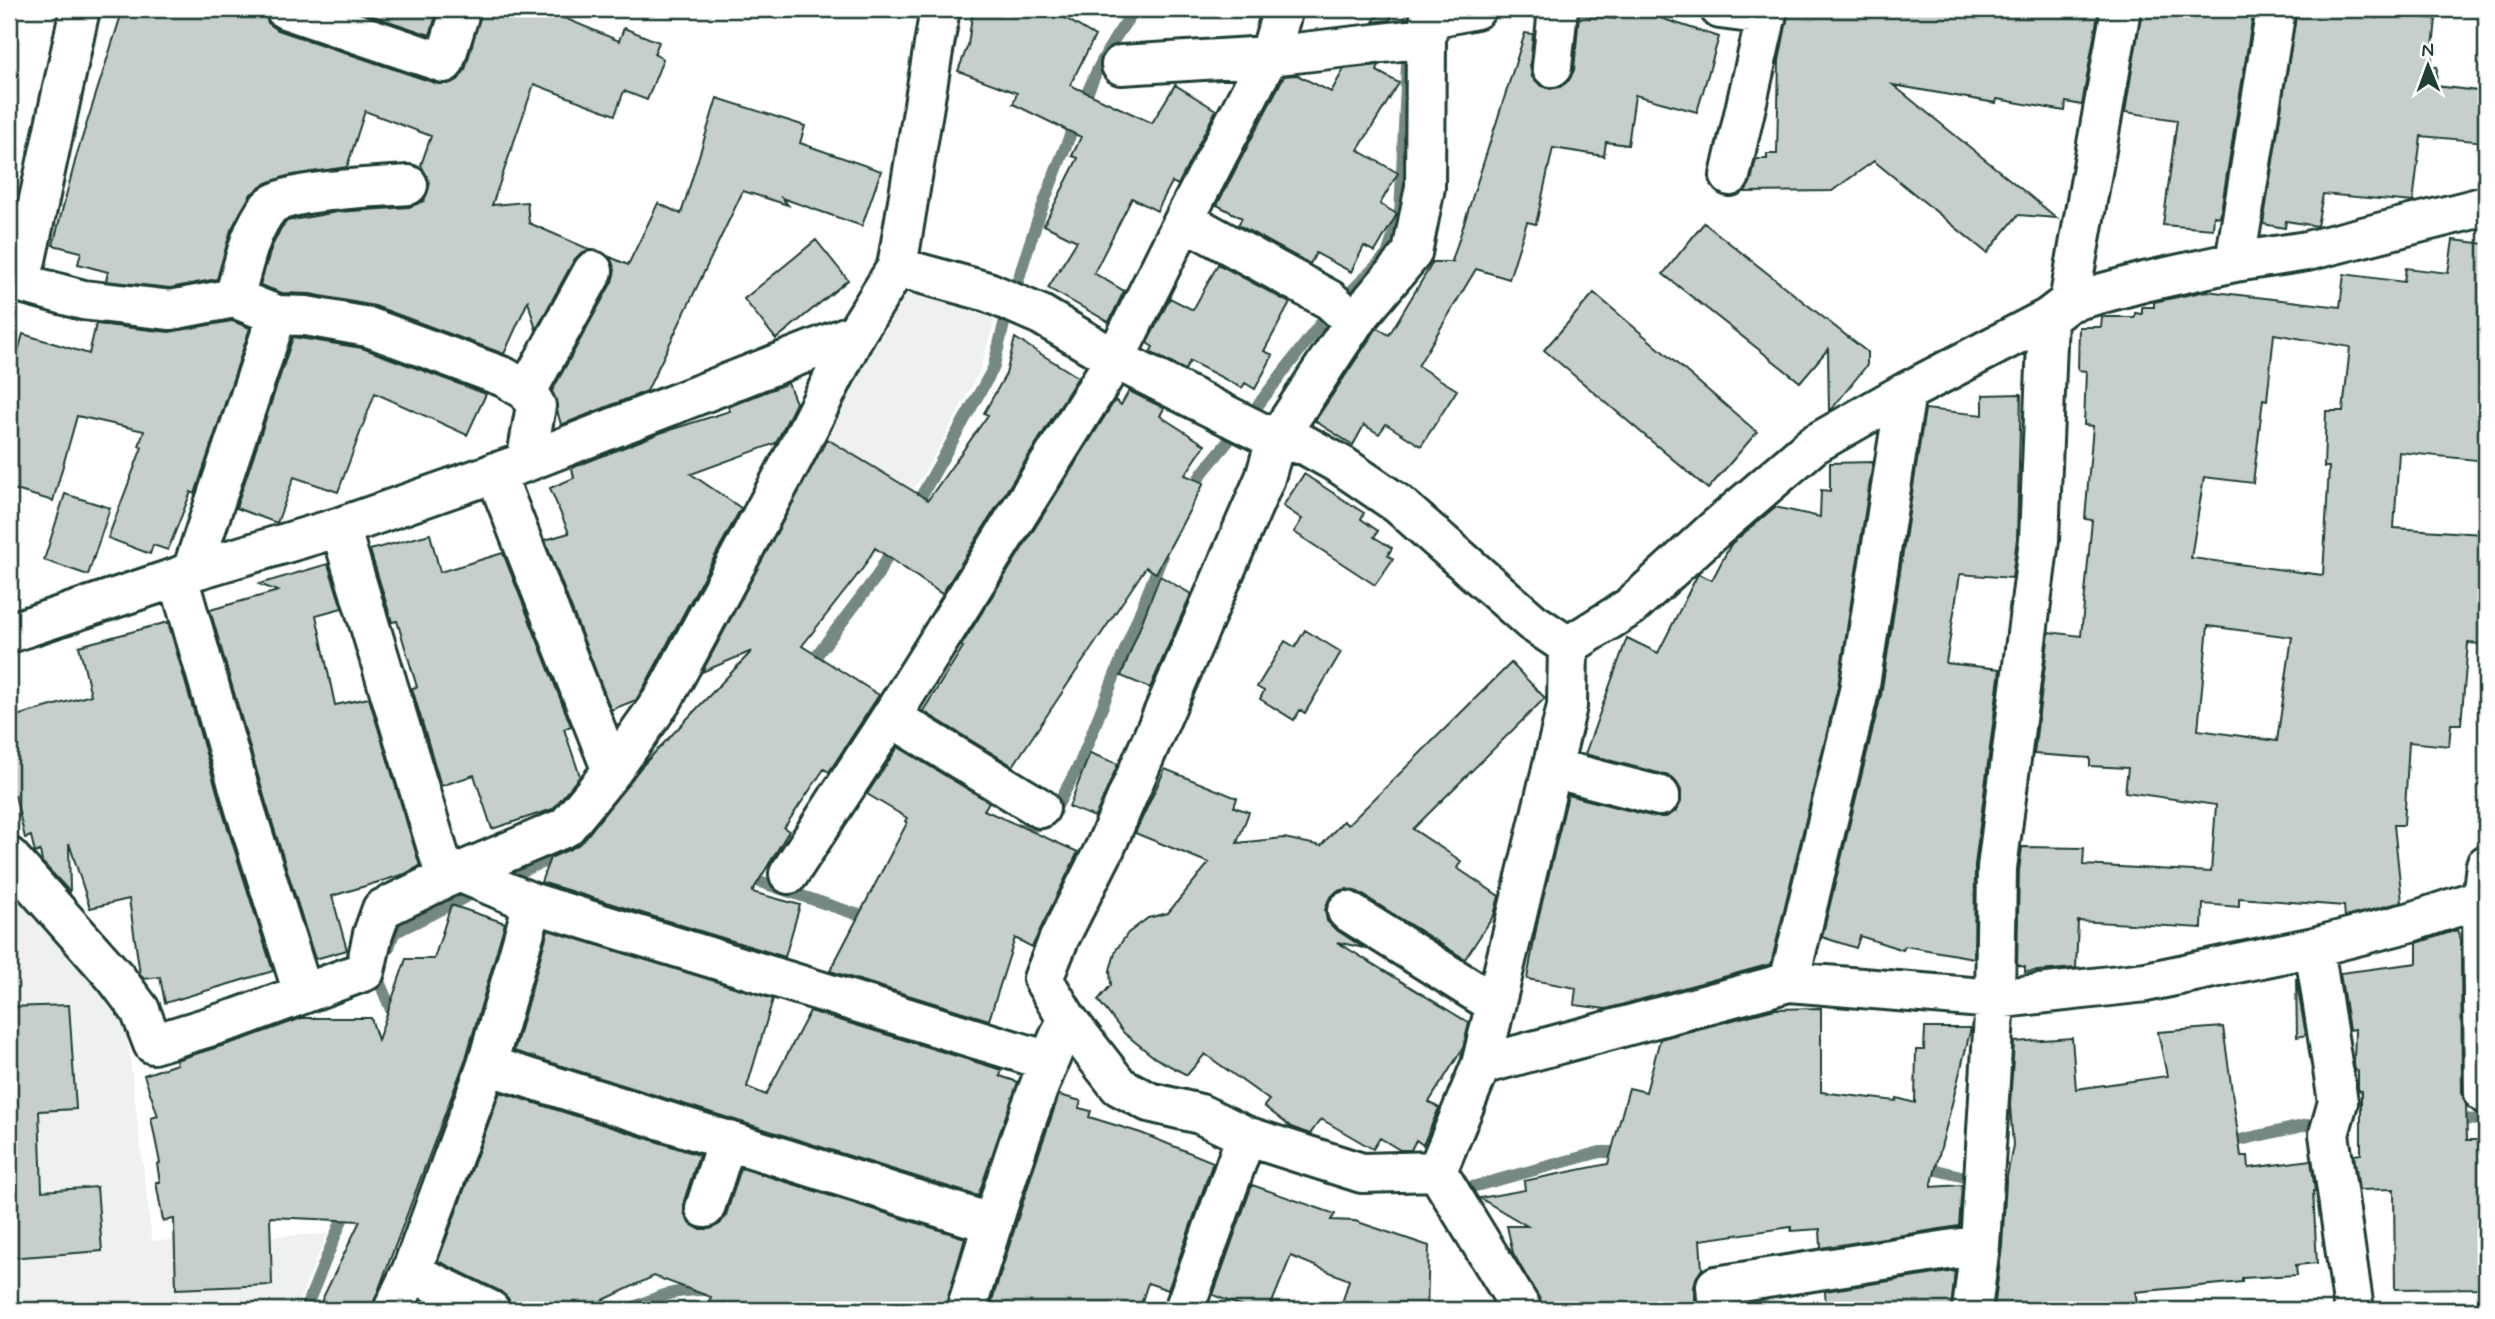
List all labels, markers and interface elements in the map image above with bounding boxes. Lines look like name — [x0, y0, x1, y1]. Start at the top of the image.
north arrow — [2394, 32, 2464, 102]
text: N — [2421, 38, 2434, 63]

